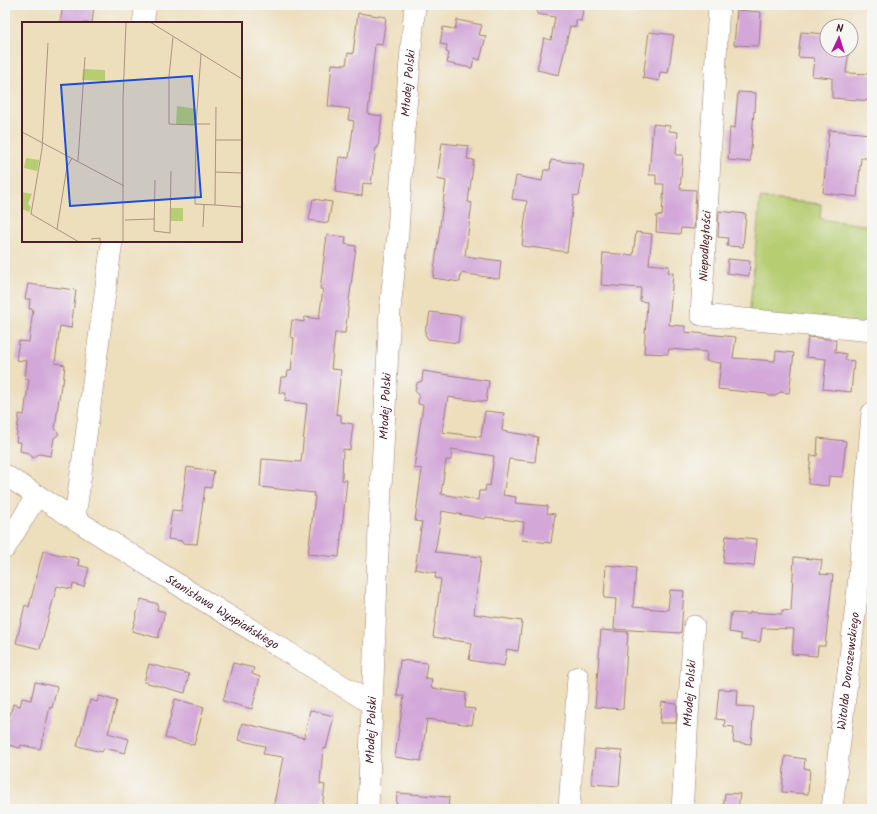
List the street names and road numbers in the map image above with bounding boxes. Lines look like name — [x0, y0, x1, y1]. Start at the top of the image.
street label: Młodej Polski — [396, 48, 421, 118]
street label: Niepodległości — [694, 209, 717, 282]
street label: Młodej Polski — [374, 371, 397, 440]
street label: Stanisława Wyspiańskiego — [162, 570, 283, 655]
street label: Witolda Doroszewskiego — [832, 611, 865, 731]
street label: Młodej Polski — [678, 658, 702, 727]
street label: Młodej Polski — [361, 695, 382, 764]

